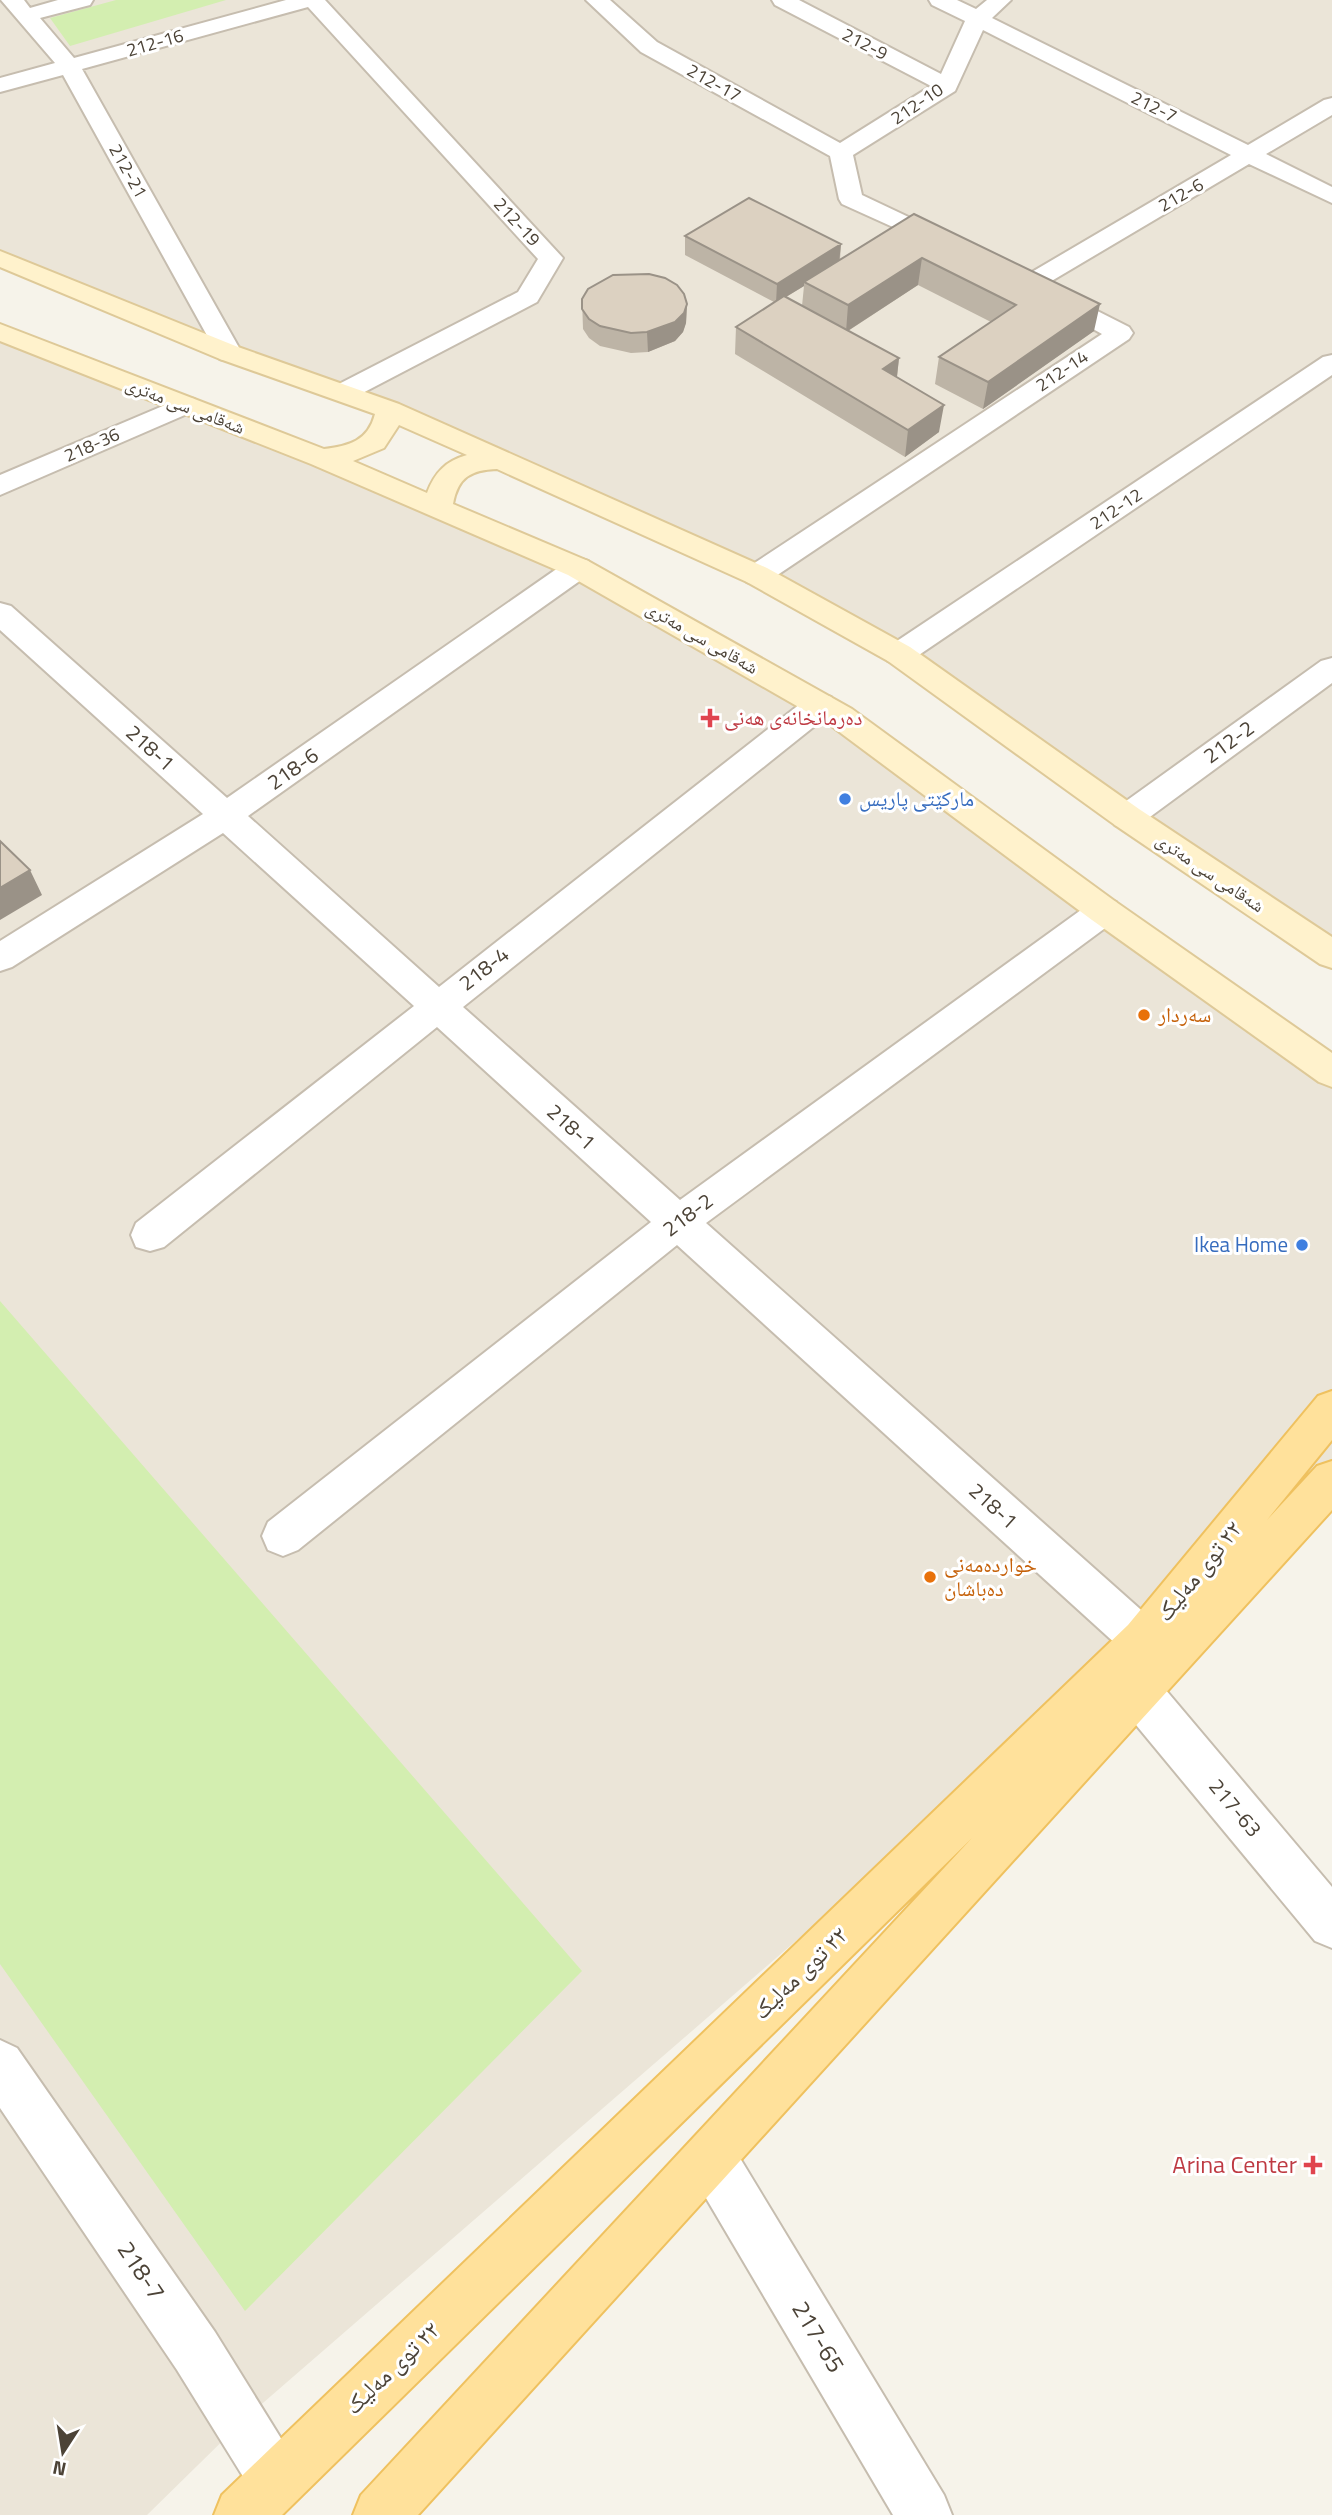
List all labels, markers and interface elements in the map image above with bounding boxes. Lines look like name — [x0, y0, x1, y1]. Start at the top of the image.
street label: 212-9 — [838, 21, 893, 67]
street label: 212-16 — [123, 22, 187, 64]
street label: 212-17 — [682, 57, 746, 109]
street label: 212-10 — [885, 76, 948, 131]
street label: 212-7 — [1127, 84, 1182, 129]
street label: 212-21 — [102, 139, 154, 203]
street label: 212-6 — [1153, 171, 1208, 218]
street label: 212-19 — [488, 191, 547, 252]
street label: 212-14 — [1030, 343, 1093, 398]
street label: شەقامی سی مەتری — [122, 370, 249, 441]
street label: 218-36 — [60, 420, 124, 469]
street label: 212-12 — [1084, 481, 1147, 536]
street label: شەقامی سی مەتری — [641, 594, 763, 681]
place label: دەرمانخانەی هەنی — [724, 701, 863, 733]
marker: دەرمانخانەی هەنی — [702, 710, 718, 726]
street label: 212-2 — [1196, 712, 1261, 771]
street label: 218-1 — [119, 717, 182, 778]
street label: 218-6 — [260, 739, 325, 797]
place label: مارکێتی پاریس — [859, 782, 974, 814]
marker: مارکێتی پاریس — [837, 791, 853, 807]
street label: شەقامی سی مەتری — [1151, 826, 1270, 919]
street label: 218-4 — [451, 938, 515, 998]
place label: سەردار — [1157, 998, 1211, 1030]
marker: سەردار — [1136, 1007, 1152, 1023]
street label: 218-1 — [540, 1096, 603, 1157]
street label: 218-2 — [655, 1184, 719, 1244]
place label: Ikea Home — [1194, 1228, 1288, 1260]
marker: Ikea Home — [1294, 1237, 1310, 1253]
street label: 218-1 — [962, 1475, 1025, 1536]
street label: ٢٢ توی مەلیک — [1146, 1512, 1250, 1629]
place label: خواردەمەنی دەباشان — [944, 1548, 1037, 1604]
marker: خواردەمەنی دەباشان — [922, 1569, 938, 1585]
street label: 217-63 — [1202, 1771, 1270, 1844]
street label: ٢٢ توی مەلیک — [743, 1917, 855, 2027]
place label: Arina Center — [1172, 2146, 1297, 2182]
marker: Arina Center — [1303, 2155, 1323, 2175]
street label: 218-7 — [109, 2234, 175, 2307]
street label: 217-65 — [783, 2294, 854, 2379]
street label: ٢٢ توی مەلیک — [335, 2312, 447, 2422]
north arrow — [28, 2417, 98, 2487]
text: N — [50, 2454, 69, 2485]

